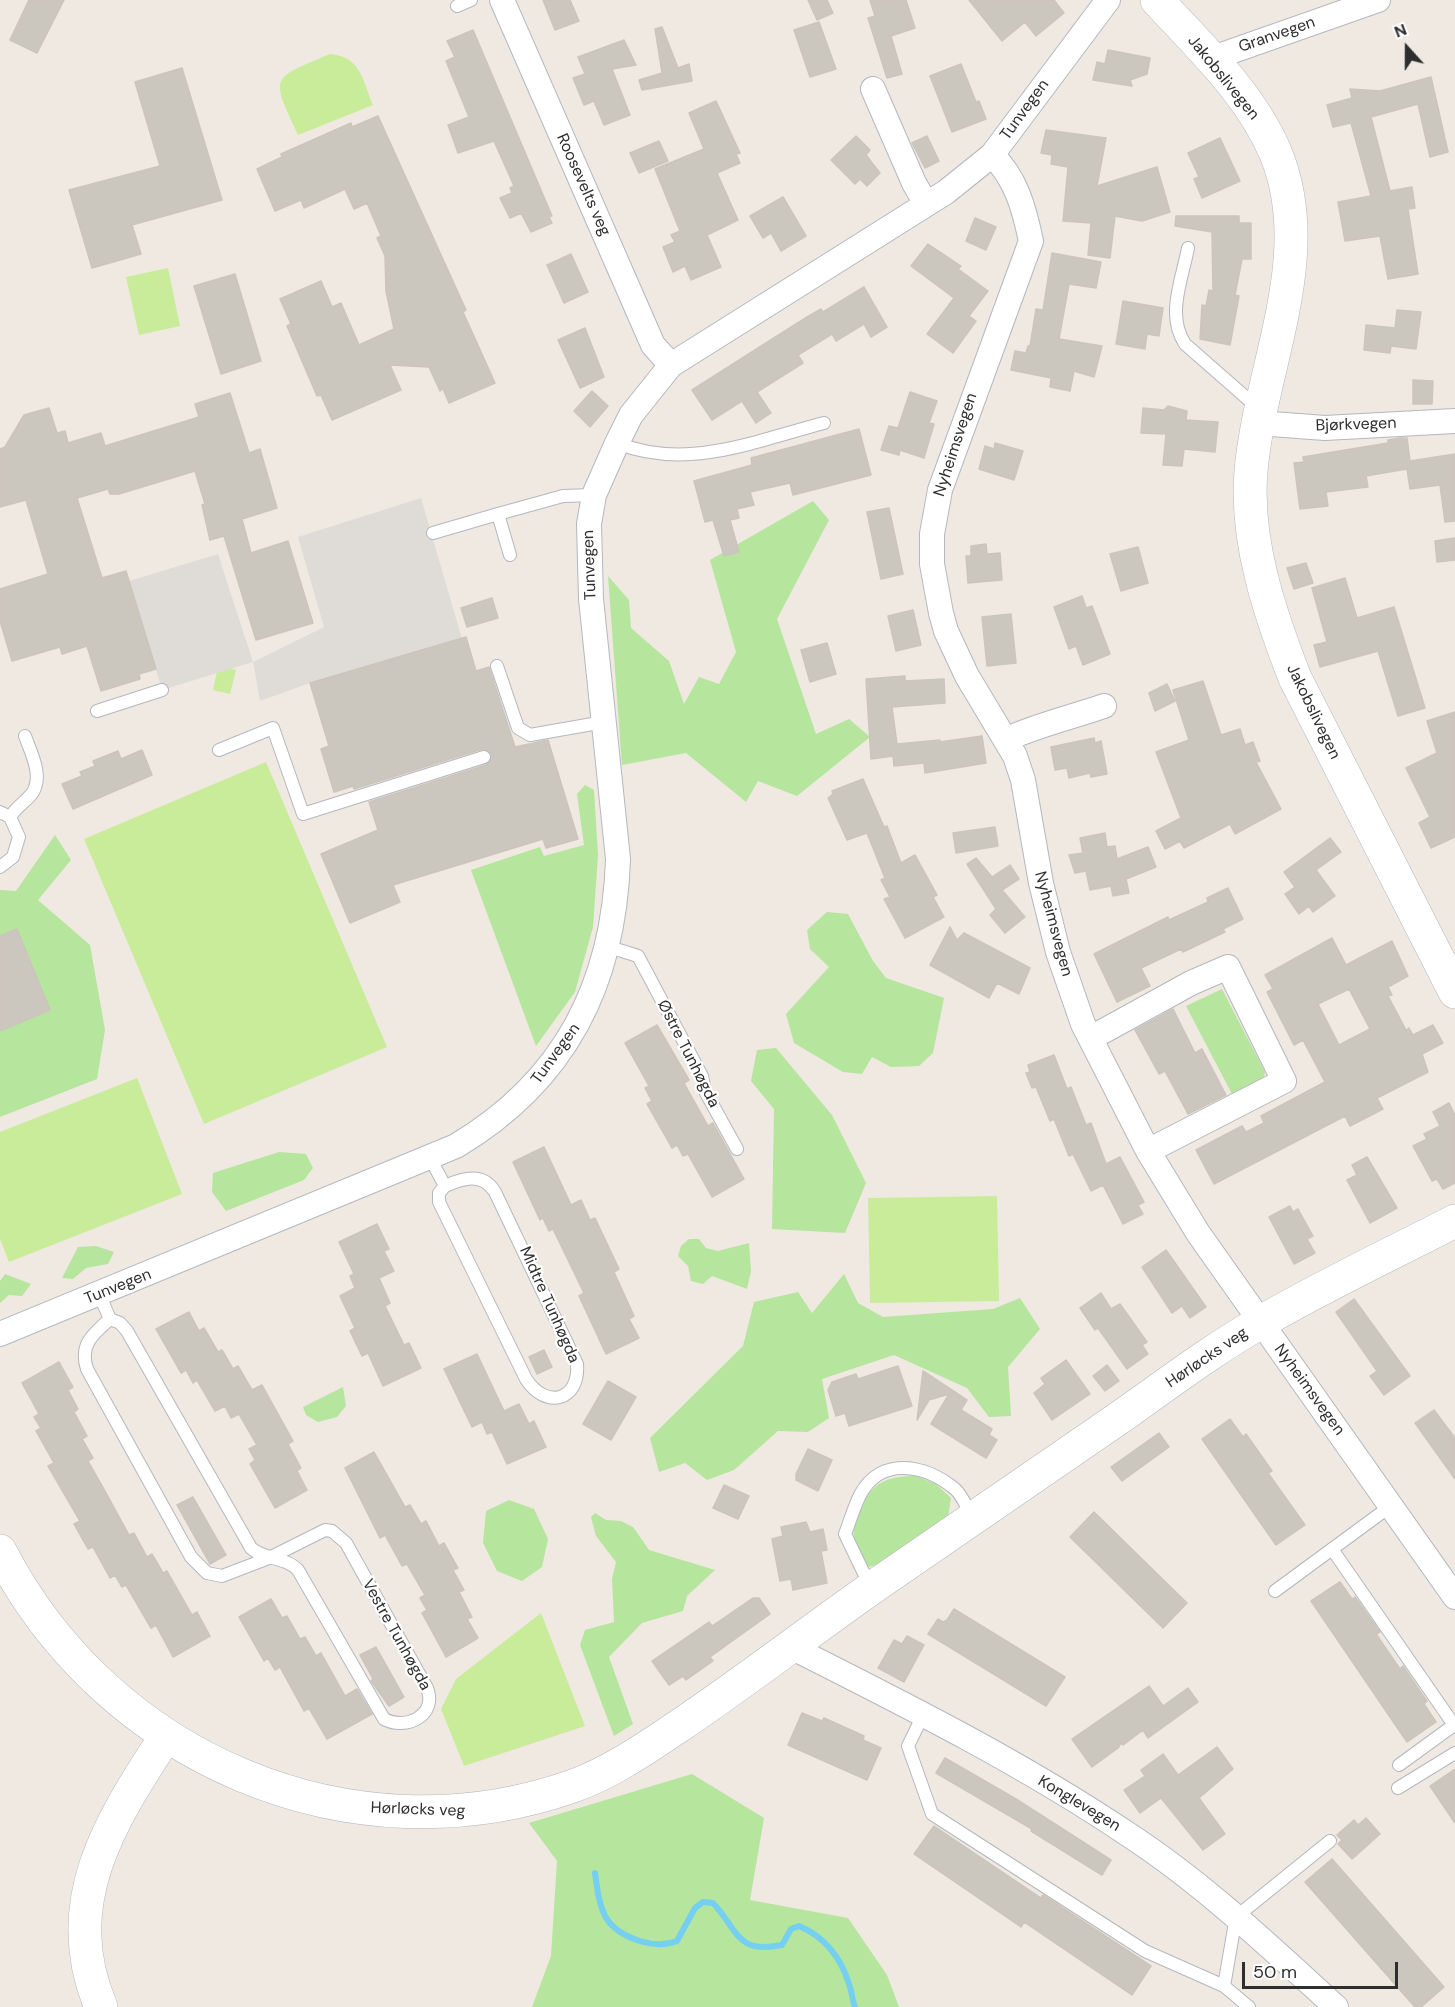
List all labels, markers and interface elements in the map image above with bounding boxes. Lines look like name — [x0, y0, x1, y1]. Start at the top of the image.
street label: Granvegen — [1236, 13, 1318, 57]
north arrow — [1377, 18, 1437, 78]
text: N — [1391, 19, 1410, 43]
street label: Jakobslivegen — [1183, 32, 1263, 124]
street label: Tunvegen — [997, 76, 1053, 144]
street label: Roosevelts veg — [552, 131, 614, 239]
street label: Nyheimsvegen — [930, 391, 982, 499]
street label: Bjørkvegen — [1315, 414, 1397, 436]
street label: Tunvegen — [579, 530, 601, 600]
street label: Jakobslivegen — [1282, 661, 1344, 763]
street label: Nyheimsvegen — [1030, 869, 1076, 979]
street label: Østre Tunhøgda — [653, 997, 723, 1111]
street label: Tunvegen — [528, 1020, 584, 1088]
street label: Midtre Tunhøgda — [515, 1244, 583, 1366]
street label: Tunvegen — [82, 1265, 154, 1309]
street label: Hørløcks veg — [1162, 1324, 1252, 1392]
street label: Nyheimsvegen — [1270, 1341, 1348, 1439]
street label: Vestre Tunhøgda — [357, 1576, 435, 1694]
street label: Konglevegen — [1034, 1772, 1124, 1836]
street label: Hørløcks veg — [370, 1799, 466, 1821]
scale bar — [1245, 1950, 1401, 1988]
text: 50 m — [1253, 1960, 1297, 1984]

